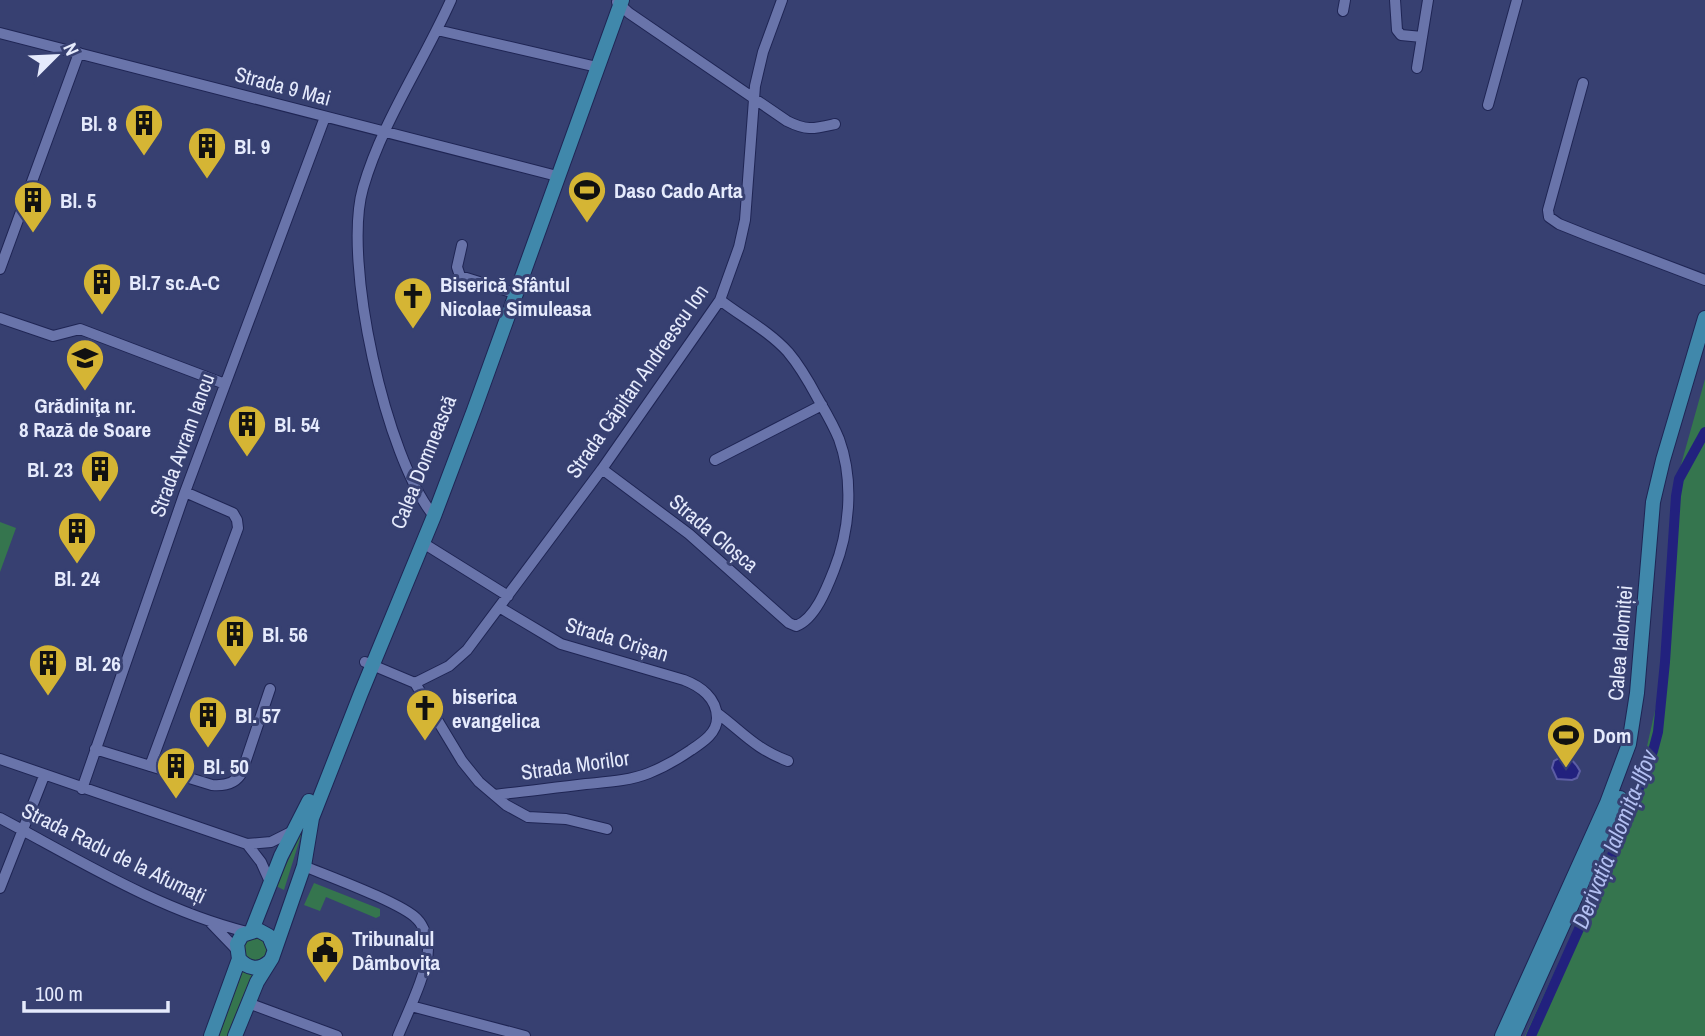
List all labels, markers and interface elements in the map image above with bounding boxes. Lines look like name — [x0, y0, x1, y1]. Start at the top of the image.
north arrow — [21, 21, 91, 91]
text: N — [57, 39, 86, 60]
street label: Strada 9 Mai — [232, 59, 334, 113]
building icon: Bl. 8 — [123, 102, 165, 157]
place label: Bl. 8 — [81, 109, 117, 138]
building icon: Bl. 9 — [186, 125, 228, 180]
place label: Bl. 9 — [234, 132, 270, 161]
sports icon: Daso Cado Arta — [566, 169, 608, 224]
place label: Daso Cado Arta — [614, 176, 743, 205]
building icon: Bl. 5 — [12, 179, 54, 234]
place label: Bl. 5 — [60, 186, 97, 215]
building icon: Bl.7 sc.A-C — [81, 261, 123, 316]
place label: Bl.7 sc.A-C — [129, 268, 220, 297]
place label: Biserică Sfântul Nicolae Simuleasa — [440, 270, 592, 323]
church icon: Biserică Sfântul Nicolae Simuleasa — [392, 275, 434, 330]
street label: Strada Căpitan Andreescu Ion — [559, 278, 715, 484]
school or university icon: Grădiniţa nr. 8 Rază de Soare — [64, 337, 106, 392]
street label: Strada Avram Iancu — [143, 369, 221, 521]
place label: Grădiniţa nr. 8 Rază de Soare — [19, 391, 151, 444]
street label: Calea Domnească — [383, 391, 463, 533]
building icon: Bl. 54 — [226, 403, 268, 458]
place label: Bl. 54 — [274, 410, 320, 439]
building icon: Bl. 23 — [79, 448, 121, 503]
place label: Bl. 23 — [27, 455, 73, 484]
street label: Strada Cloșca — [663, 487, 765, 579]
building icon: Bl. 24 — [56, 510, 98, 565]
place label: Bl. 24 — [54, 564, 100, 593]
street label: Calea Ialomiței — [1601, 584, 1639, 702]
street label: Strada Crișan — [562, 610, 672, 668]
building icon: Bl. 56 — [214, 613, 256, 668]
place label: Bl. 56 — [262, 620, 308, 649]
building icon: Bl. 26 — [27, 642, 69, 697]
place label: Bl. 26 — [75, 649, 121, 678]
place label: biserica evangelica — [452, 682, 540, 735]
church icon: biserica evangelica — [404, 687, 446, 742]
building icon: Bl. 57 — [187, 694, 229, 749]
place label: Bl. 57 — [235, 701, 281, 730]
sports icon: Dom — [1545, 714, 1587, 769]
place label: Dom — [1593, 721, 1631, 750]
street label: Strada Morilor — [519, 743, 631, 787]
water label: Derivația Ialomița-Ilfov — [1564, 744, 1664, 933]
building icon: Bl. 50 — [155, 745, 197, 800]
place label: Bl. 50 — [203, 752, 249, 781]
street label: Strada Radu de la Afumați — [17, 796, 211, 910]
place label: Tribunalul Dâmbovița — [352, 924, 440, 977]
public building icon: Tribunalul Dâmbovița — [304, 929, 346, 984]
scale bar — [24, 970, 168, 1014]
text: 100 m — [35, 979, 83, 1008]

